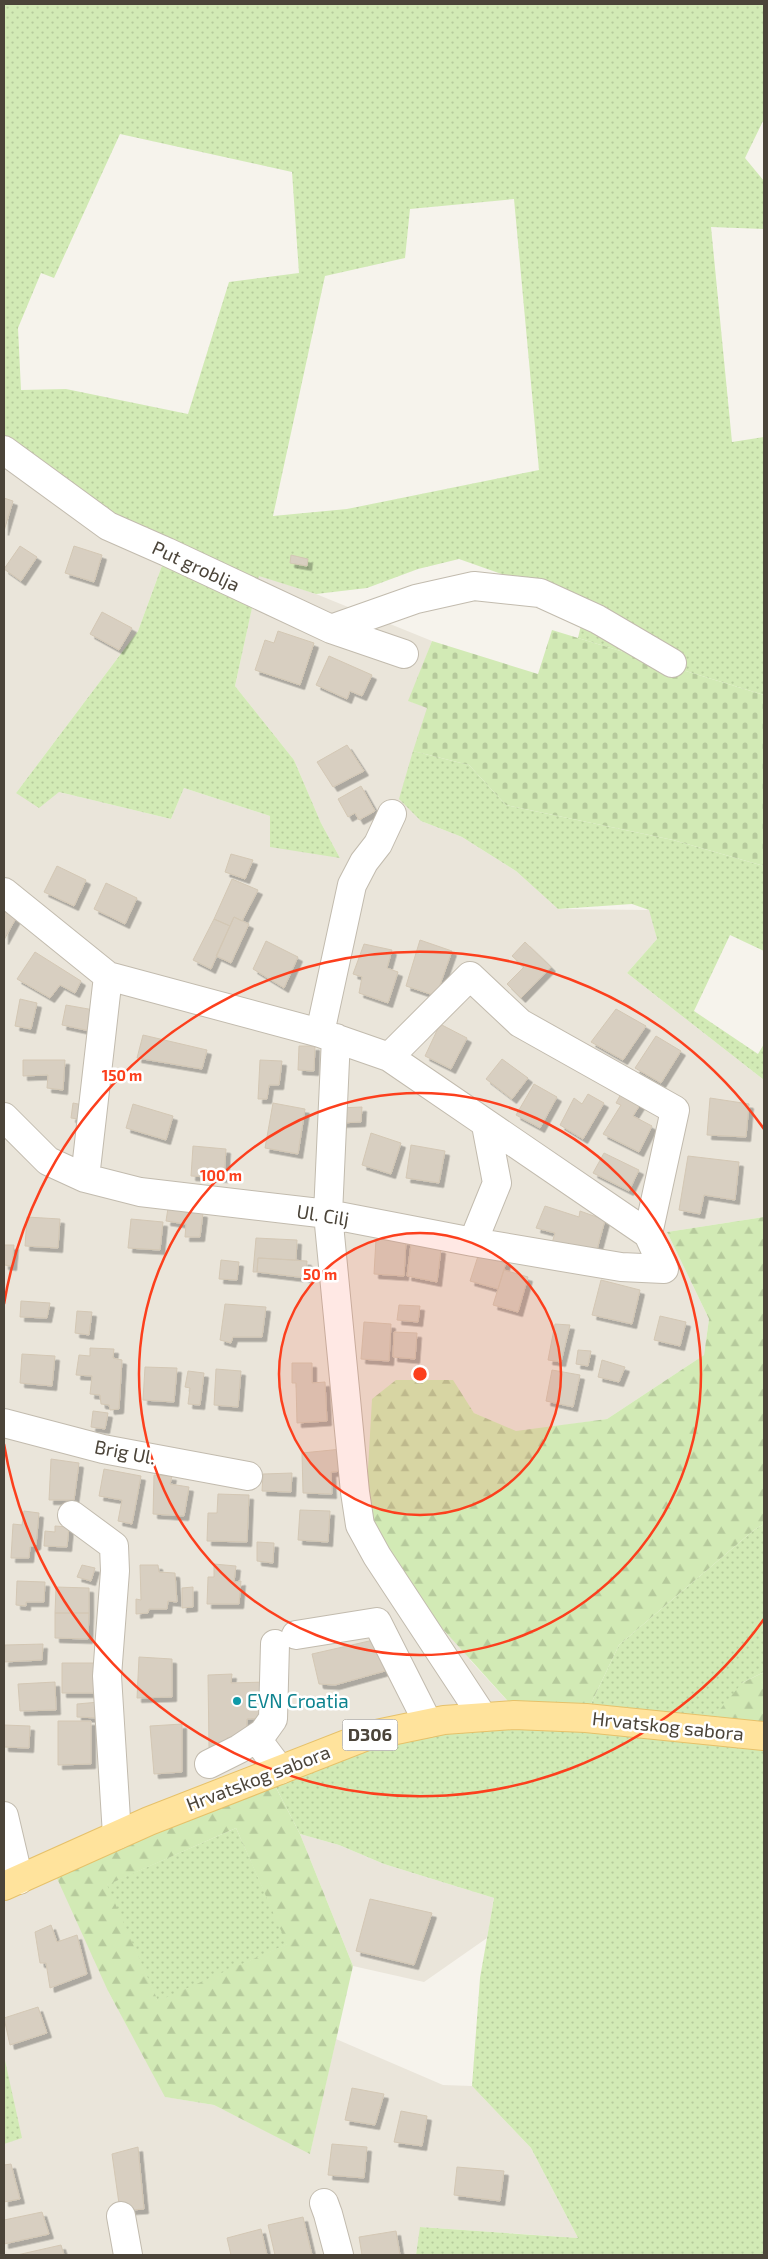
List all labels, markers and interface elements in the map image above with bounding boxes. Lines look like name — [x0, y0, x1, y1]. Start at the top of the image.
street label: Put groblja — [149, 535, 244, 596]
text: 150 m — [102, 1066, 142, 1084]
text: 100 m — [200, 1166, 242, 1184]
street label: Ul. Cilj — [295, 1199, 351, 1230]
text: 50 m — [303, 1265, 337, 1283]
centre of rings — [411, 1365, 429, 1383]
street label: Brig Ul. — [93, 1434, 158, 1469]
place label: EVN Croatia — [247, 1689, 349, 1712]
marker: EVN Croatia — [231, 1695, 243, 1707]
street label: Hrvatskog sabora — [591, 1706, 745, 1745]
road number: D306 — [342, 1720, 398, 1750]
street label: Hrvatskog sabora — [183, 1739, 333, 1816]

